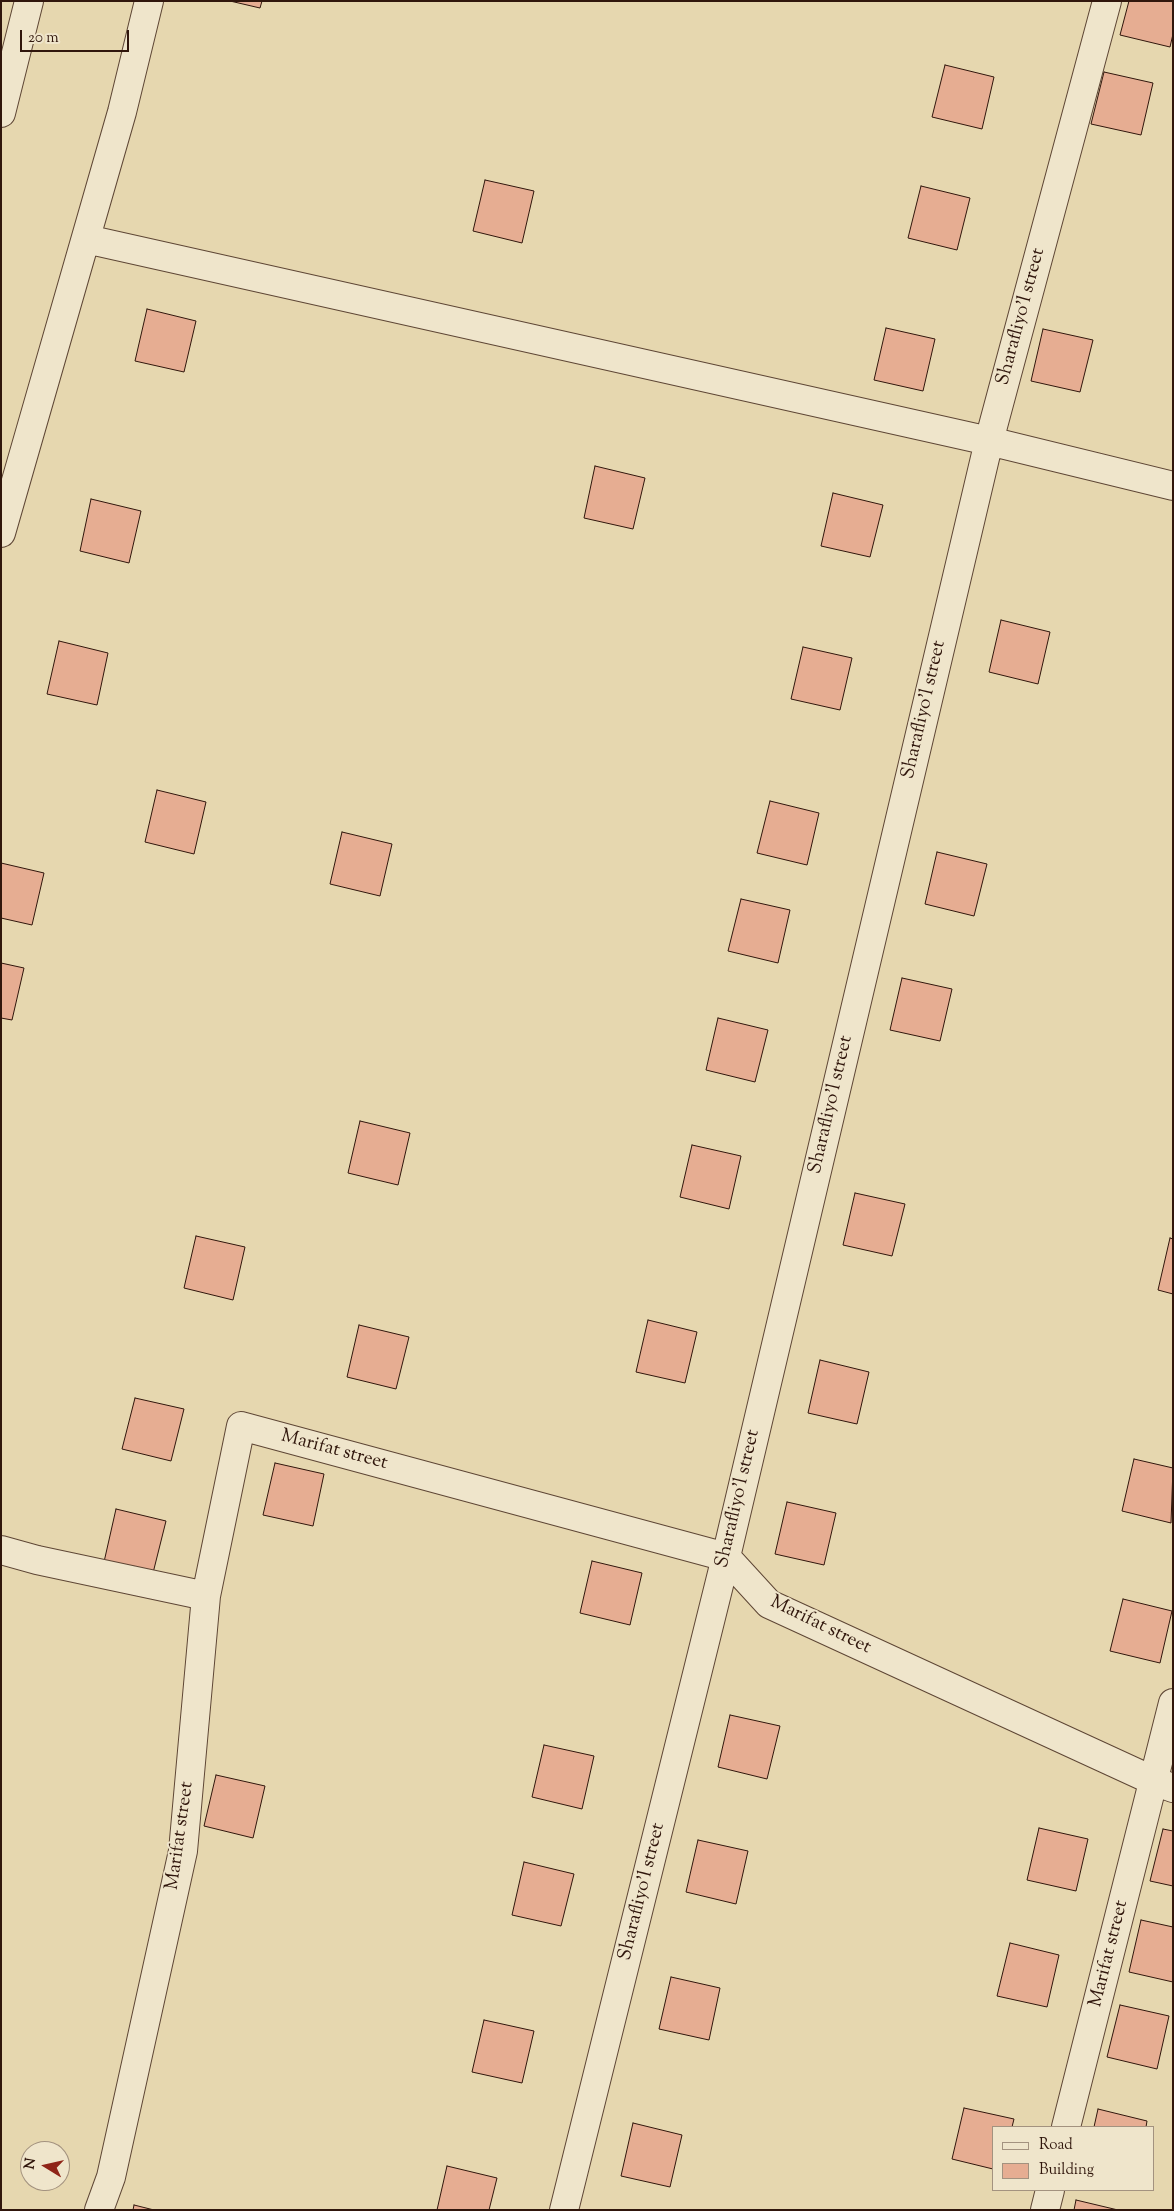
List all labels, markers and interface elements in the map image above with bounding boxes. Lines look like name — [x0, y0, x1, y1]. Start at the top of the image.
scale bar — [22, 20, 131, 52]
text: 20 m — [28, 28, 59, 49]
street label: Sharafliyo'l street — [993, 246, 1051, 388]
street label: Sharafliyo'l street — [898, 639, 952, 781]
street label: Sharafliyo'l street — [805, 1034, 859, 1176]
street label: Marifat street — [278, 1426, 390, 1476]
street label: Sharafliyo'l street — [712, 1428, 766, 1570]
street label: Marifat street — [766, 1592, 874, 1660]
street label: Marifat street — [162, 1780, 200, 1892]
street label: Sharafliyo'l street — [615, 1821, 671, 1963]
street label: Marifat street — [1086, 1898, 1134, 2010]
legend — [992, 2126, 1154, 2191]
text: Road — [1039, 2135, 1073, 2156]
north arrow — [20, 2141, 70, 2191]
text: N — [20, 2157, 42, 2171]
text: Building — [1039, 2160, 1094, 2181]

